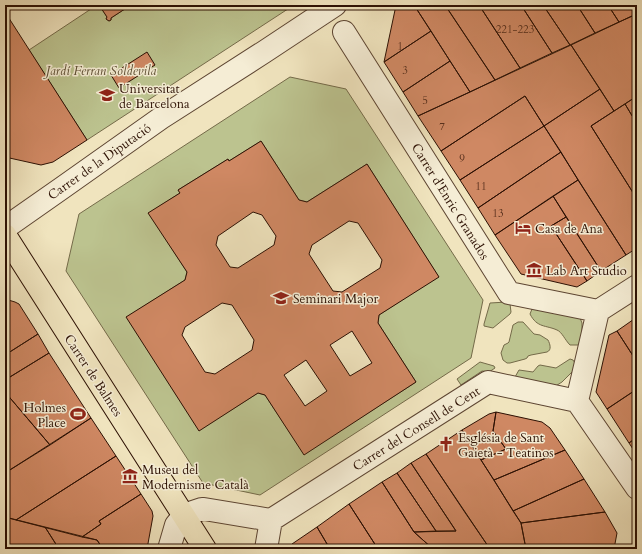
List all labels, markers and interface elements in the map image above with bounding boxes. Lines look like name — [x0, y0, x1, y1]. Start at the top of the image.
house number: 221-223 — [496, 22, 535, 37]
house number: 1 — [397, 39, 403, 54]
park label: Jardí Ferran Soldevila — [43, 62, 156, 80]
house number: 3 — [402, 63, 408, 78]
place label: Universitat de Barcelona — [119, 80, 190, 113]
school or university icon: Universitat de Barcelona — [98, 86, 116, 104]
house number: 5 — [422, 93, 428, 108]
street label: Carrer de la Diputació — [44, 119, 155, 204]
house number: 7 — [439, 119, 445, 134]
street label: Carrer d'Enric Granados — [407, 140, 493, 263]
house number: 9 — [459, 151, 465, 166]
house number: 11 — [475, 179, 487, 194]
house number: 13 — [492, 206, 504, 221]
hotel icon: Casa de Ana — [514, 219, 532, 237]
place label: Casa de Ana — [535, 220, 603, 238]
museum icon: Lab Art Studio — [525, 261, 543, 279]
place label: Lab Art Studio — [546, 262, 627, 280]
school or university icon: Seminari Major — [272, 289, 290, 307]
place label: Seminari Major — [293, 290, 379, 308]
street label: Carrer de Balmes — [60, 331, 126, 420]
street label: Carrer del Consell de Cent — [349, 382, 484, 475]
place label: Holmes Place — [24, 399, 66, 432]
sports icon: Holmes Place — [69, 405, 87, 423]
place label: Església de Sant Gaietà - Teatinos — [458, 429, 554, 462]
church icon: Església de Sant Gaietà - Teatinos — [437, 435, 455, 453]
place label: Museu del Modernisme Català — [142, 461, 249, 494]
museum icon: Museu del Modernisme Català — [121, 467, 139, 485]

